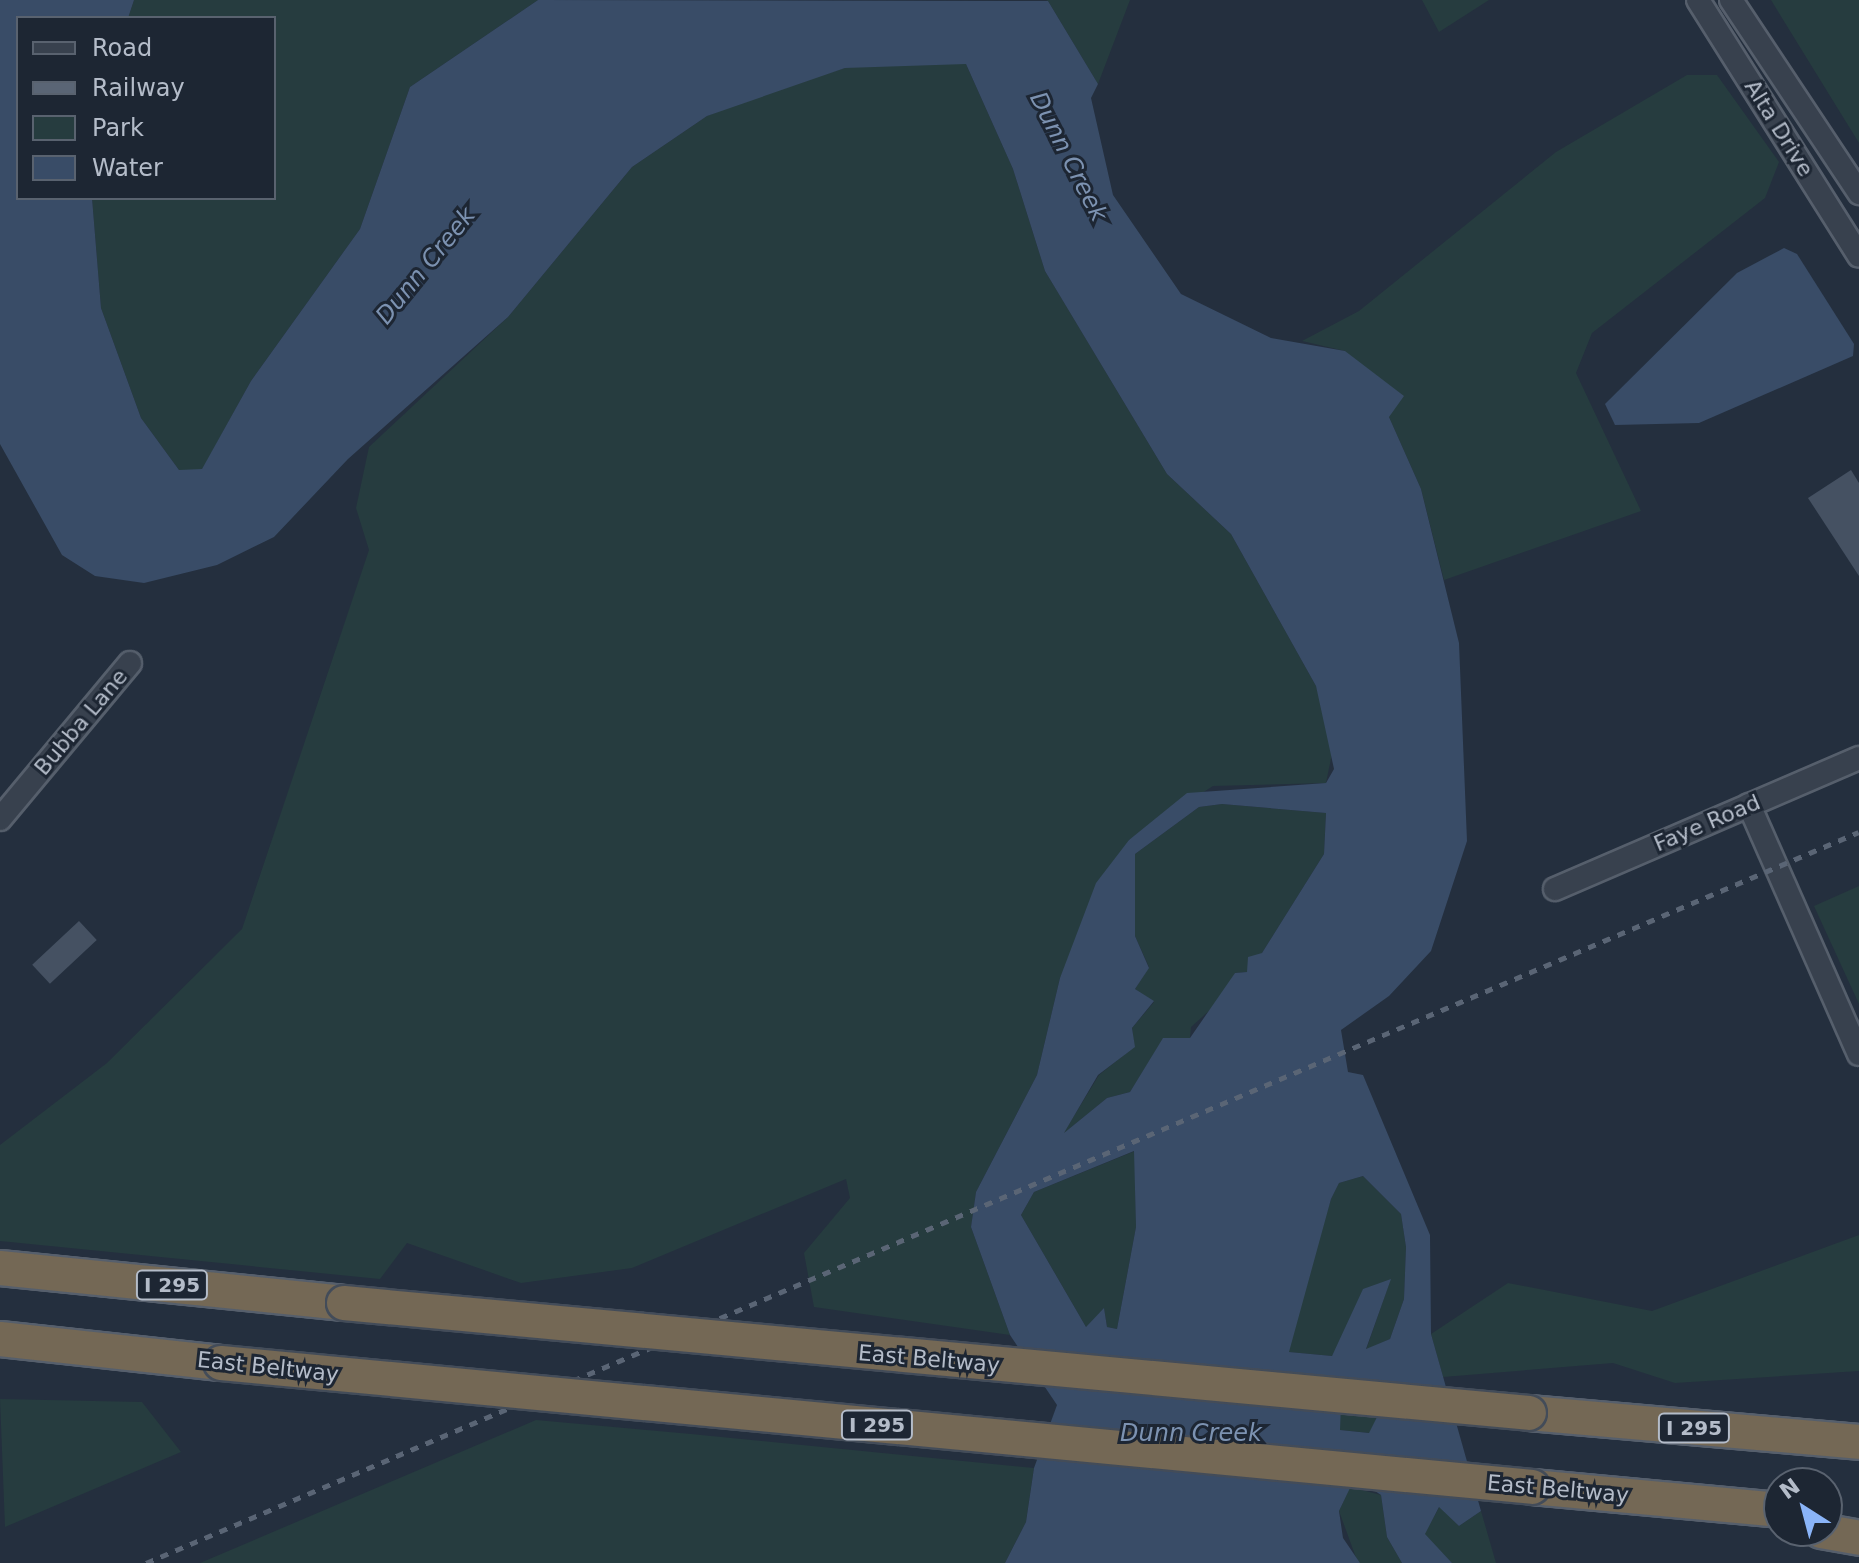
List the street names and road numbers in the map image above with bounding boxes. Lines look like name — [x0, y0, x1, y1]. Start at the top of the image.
street label: Alta Drive — [1739, 75, 1819, 181]
street label: Bubba Lane — [29, 663, 133, 781]
street label: Faye Road — [1650, 789, 1764, 857]
road number: I 295 — [134, 1269, 210, 1301]
street label: East Beltway — [857, 1340, 1001, 1378]
street label: East Beltway — [196, 1346, 340, 1388]
road number: I 295 — [839, 1409, 915, 1441]
road number: I 295 — [1656, 1412, 1732, 1444]
street label: East Beltway — [1486, 1470, 1630, 1508]

